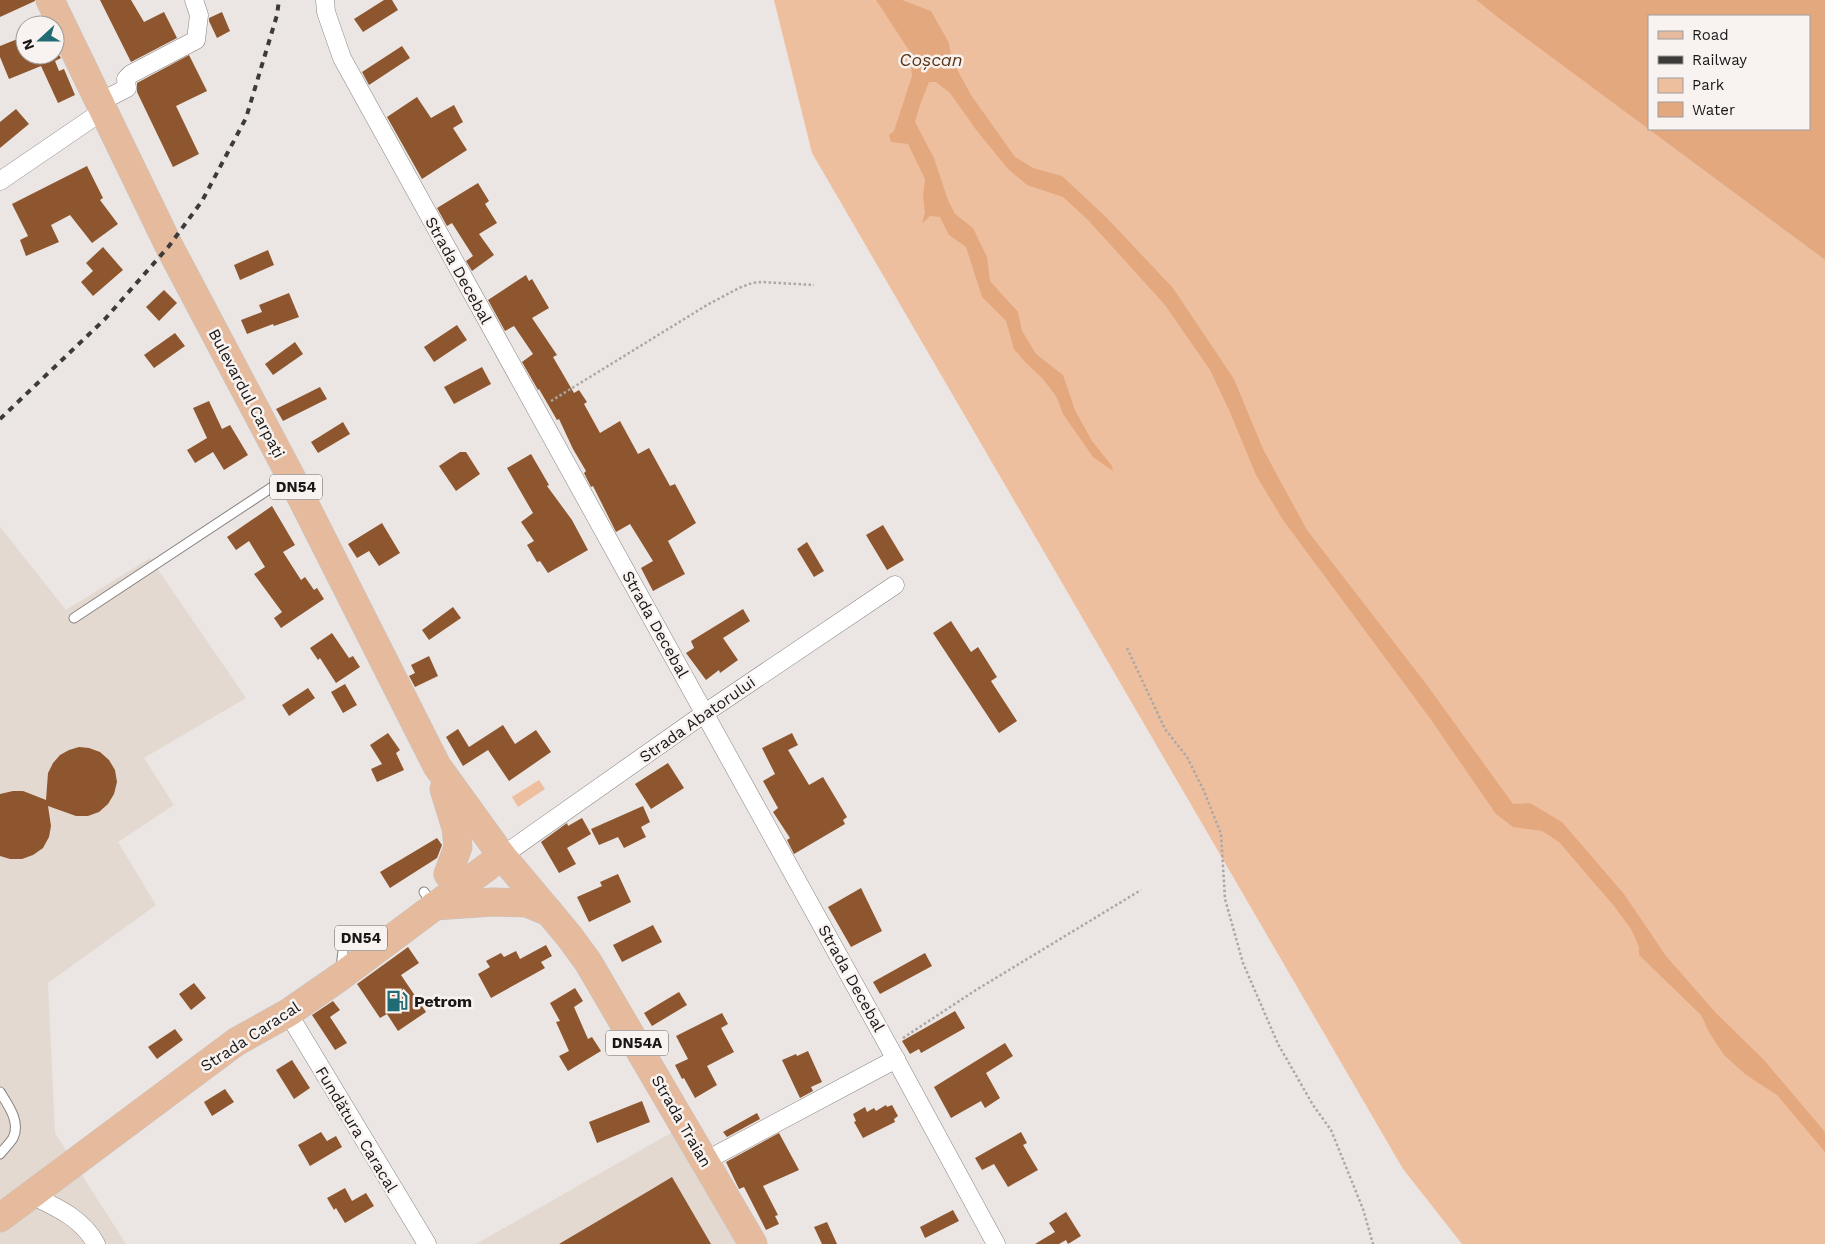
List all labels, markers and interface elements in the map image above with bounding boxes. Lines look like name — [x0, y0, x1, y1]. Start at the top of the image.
north arrow — [15, 15, 65, 65]
legend — [1648, 15, 1810, 130]
text: Road — [1692, 26, 1729, 44]
text: N — [19, 37, 37, 52]
water label: Coșcan — [899, 49, 963, 70]
text: Railway — [1692, 51, 1747, 69]
text: Park — [1692, 76, 1725, 94]
text: Water — [1692, 101, 1735, 119]
street label: Strada Decebal — [421, 213, 496, 327]
street label: Bulevardul Carpați — [204, 325, 289, 461]
road number: DN54 — [270, 474, 322, 500]
street label: Strada Decebal — [618, 567, 693, 681]
street label: Strada Abatorului — [636, 672, 759, 766]
street label: Strada Decebal — [814, 921, 889, 1035]
road number: DN54 — [335, 926, 387, 950]
fuel station icon: Petrom — [384, 988, 410, 1014]
place label: Petrom — [414, 992, 472, 1011]
street label: Strada Caracal — [197, 997, 304, 1076]
road number: DN54A — [606, 1030, 668, 1056]
street label: Fundătura Caracal — [312, 1063, 402, 1196]
street label: Strada Traian — [648, 1072, 716, 1171]

